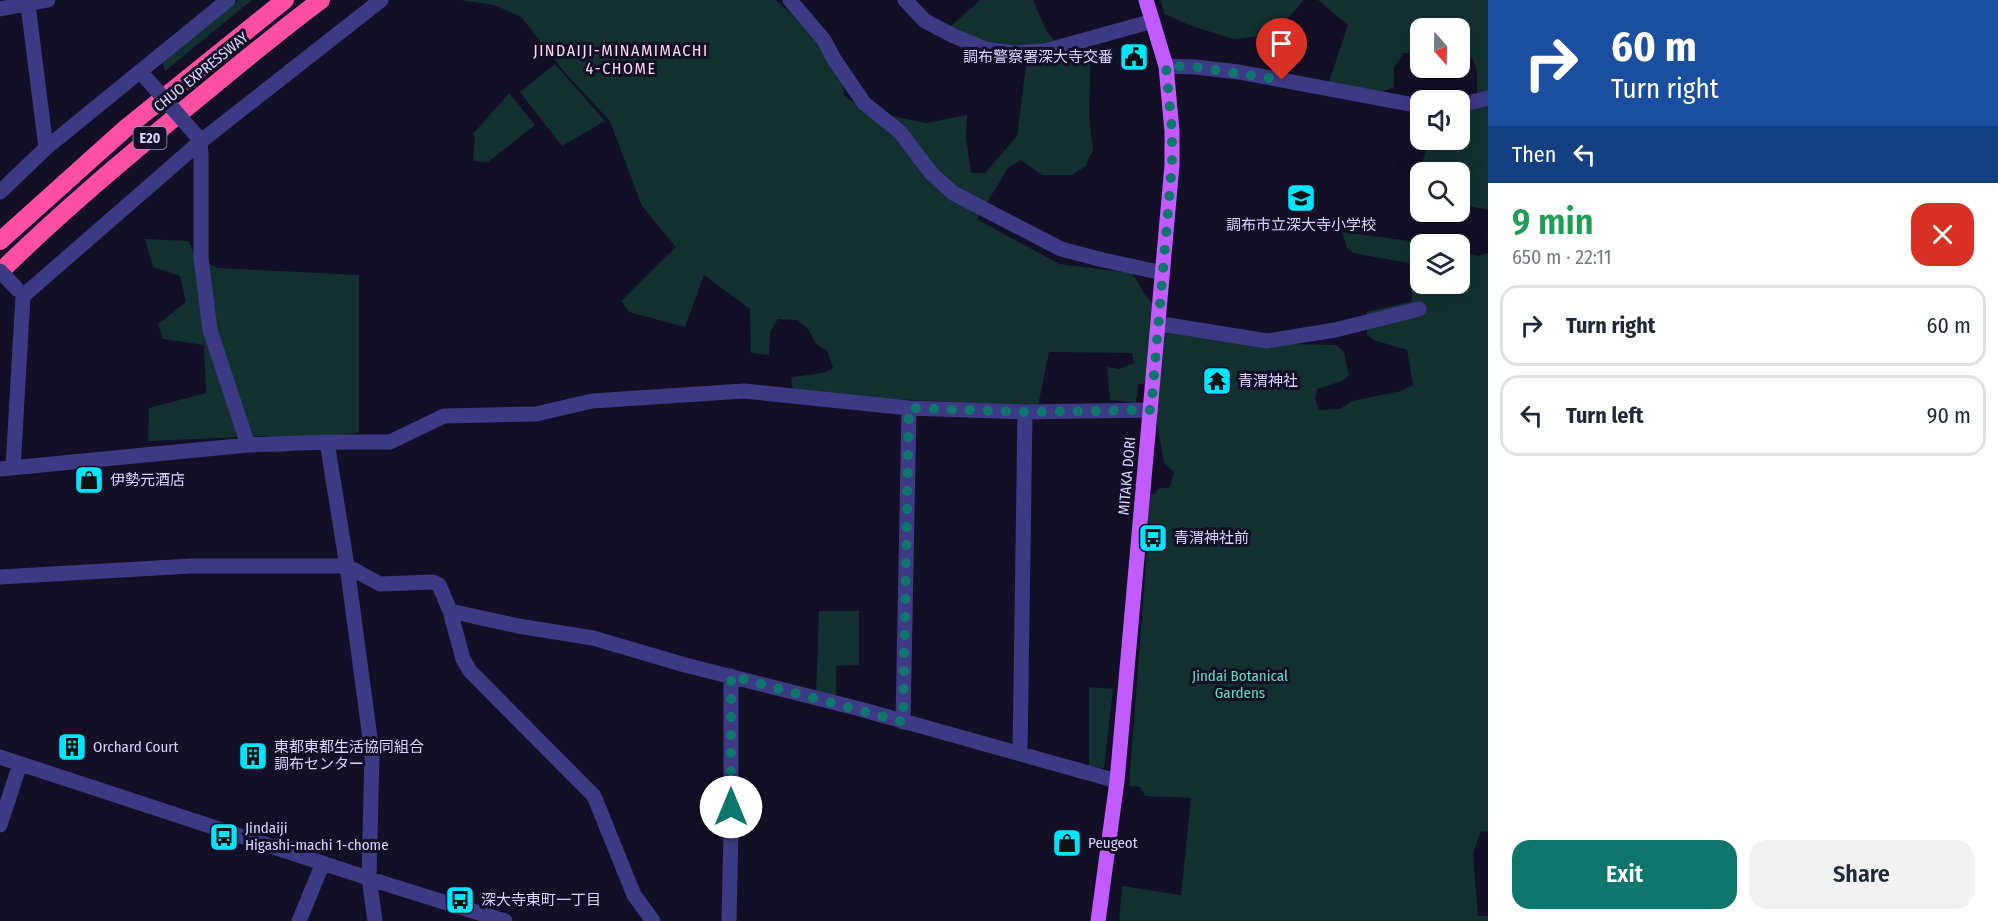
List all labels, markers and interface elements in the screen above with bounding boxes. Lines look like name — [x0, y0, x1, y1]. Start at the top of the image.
pin — [1256, 18, 1307, 80]
north arrow — [1410, 18, 1470, 78]
map controls — [1410, 18, 1470, 294]
text: 60 m — [1611, 22, 1697, 72]
icon: right — [1512, 24, 1590, 102]
icon: arrive — [1265, 27, 1298, 60]
street label: CHUO EXPRESSWAY — [150, 28, 252, 116]
district label: JINDAIJI-MINAMIMACHI 4-CHOME — [533, 41, 709, 78]
public building icon: 調布警察署深大寺交番 — [1118, 41, 1150, 73]
place label: 調布警察署深大寺交番 — [963, 48, 1113, 66]
text: Turn right — [1611, 73, 1719, 105]
button: sound — [1410, 90, 1470, 150]
road number: E20 — [134, 127, 166, 149]
icon: left — [1568, 138, 1601, 171]
text: Then — [1512, 141, 1556, 168]
button: search — [1410, 162, 1470, 222]
school or university icon: 調布市立深大寺小学校 — [1285, 182, 1317, 214]
text: 9 min — [1512, 200, 1594, 244]
button: close — [1911, 203, 1974, 266]
place label: 調布市立深大寺小学校 — [1226, 216, 1376, 234]
button: layers — [1410, 234, 1470, 294]
text: 650 m · 22:11 — [1512, 245, 1612, 269]
icon: right — [1515, 309, 1548, 342]
text: Turn right — [1566, 312, 1655, 339]
text: 60 m — [1927, 312, 1971, 339]
temple icon: 青渭神社 — [1201, 365, 1233, 397]
place label: 青渭神社 — [1238, 372, 1298, 390]
icon: left — [1515, 399, 1548, 432]
text: Turn left — [1566, 402, 1644, 429]
text: 90 m — [1927, 402, 1971, 429]
street label: MITAKA DORI — [1115, 436, 1139, 516]
shop icon: 伊勢元酒店 — [73, 464, 105, 496]
place label: 伊勢元酒店 — [110, 471, 185, 489]
bus stop icon: 青渭神社前 — [1137, 522, 1169, 554]
place label: 青渭神社前 — [1174, 529, 1249, 547]
park label: Jindai Botanical Gardens — [1192, 667, 1288, 702]
building icon: Orchard Court — [56, 731, 88, 763]
place label: Orchard Court — [93, 738, 179, 756]
place label: 東都東都生活協同組合 調布センター — [274, 738, 424, 773]
building icon: 東都東都生活協同組合 調布センター — [237, 740, 269, 772]
position arrow — [699, 775, 763, 839]
place label: Jindaiji Higashi-machi 1-chome — [245, 819, 389, 854]
bus stop icon: Jindaiji Higashi-machi 1-chome — [208, 821, 240, 853]
shop icon: Peugeot — [1051, 827, 1083, 859]
place label: Peugeot — [1088, 834, 1138, 852]
button: Exit — [1512, 840, 1737, 909]
button: Share — [1749, 840, 1974, 909]
bus stop icon: 深大寺東町一丁目 — [444, 884, 476, 916]
place label: 深大寺東町一丁目 — [481, 891, 601, 909]

